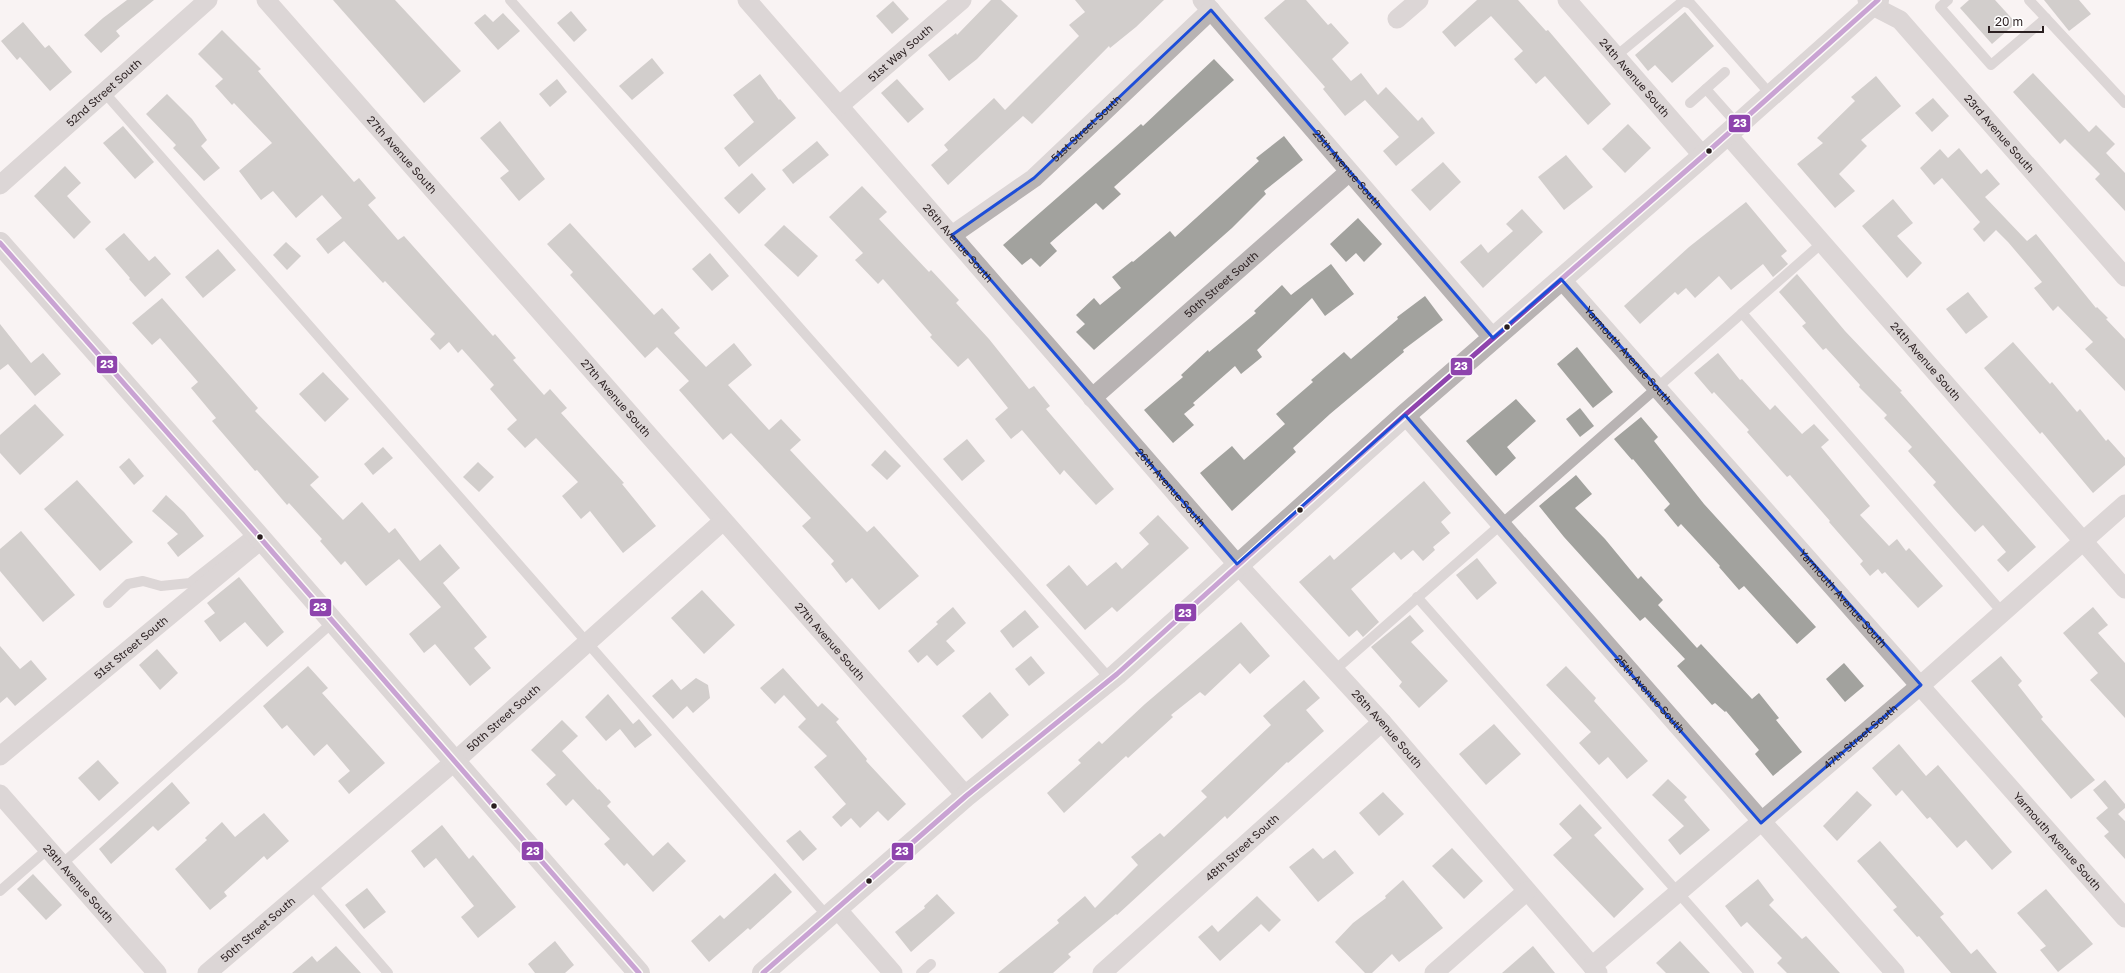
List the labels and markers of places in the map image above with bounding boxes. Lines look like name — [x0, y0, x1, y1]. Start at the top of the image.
unlabelled marker — [1704, 146, 1714, 156]
unlabelled marker — [1502, 322, 1512, 332]
unlabelled marker — [1295, 505, 1305, 515]
unlabelled marker — [255, 532, 265, 542]
unlabelled marker — [489, 801, 499, 811]
unlabelled marker — [864, 876, 874, 886]

